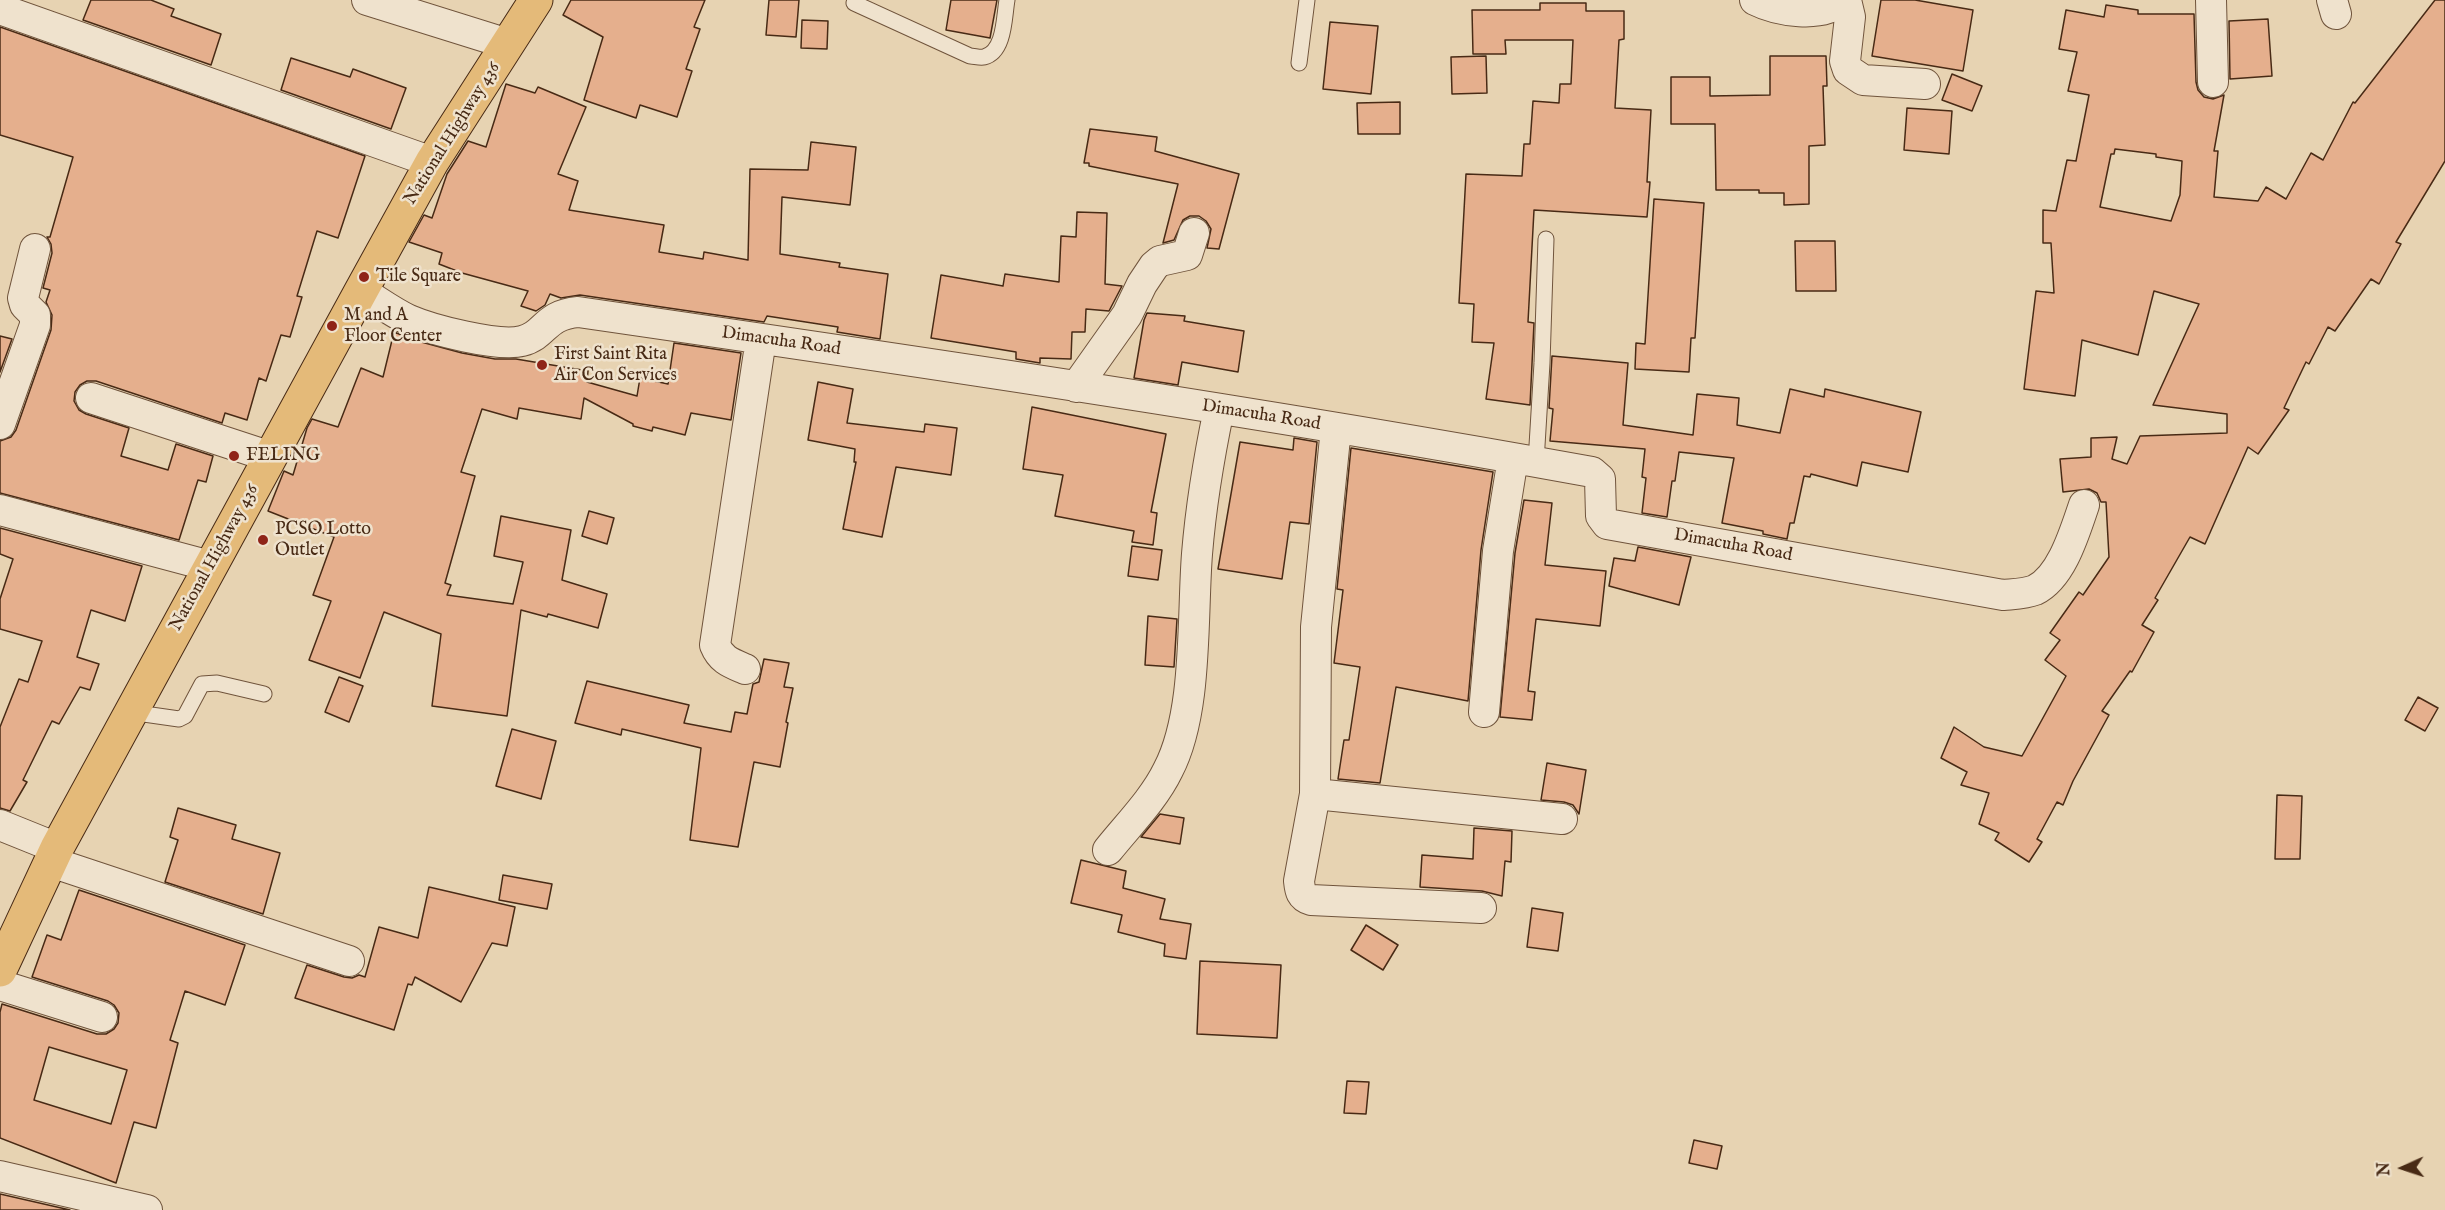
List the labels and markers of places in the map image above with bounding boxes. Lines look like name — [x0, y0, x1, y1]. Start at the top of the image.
place label: Tile Square — [376, 266, 461, 288]
marker: Tile Square — [357, 270, 371, 284]
place label: M and A Floor Center — [344, 305, 442, 348]
marker: M and A Floor Center — [325, 319, 339, 333]
place label: First Saint Rita Air Con Services — [554, 344, 677, 386]
marker: First Saint Rita Air Con Services — [535, 358, 549, 372]
place label: FELING — [246, 445, 320, 467]
marker: FELING — [227, 449, 241, 463]
place label: PCSO Lotto Outlet — [275, 519, 371, 562]
marker: PCSO Lotto Outlet — [256, 533, 270, 547]

